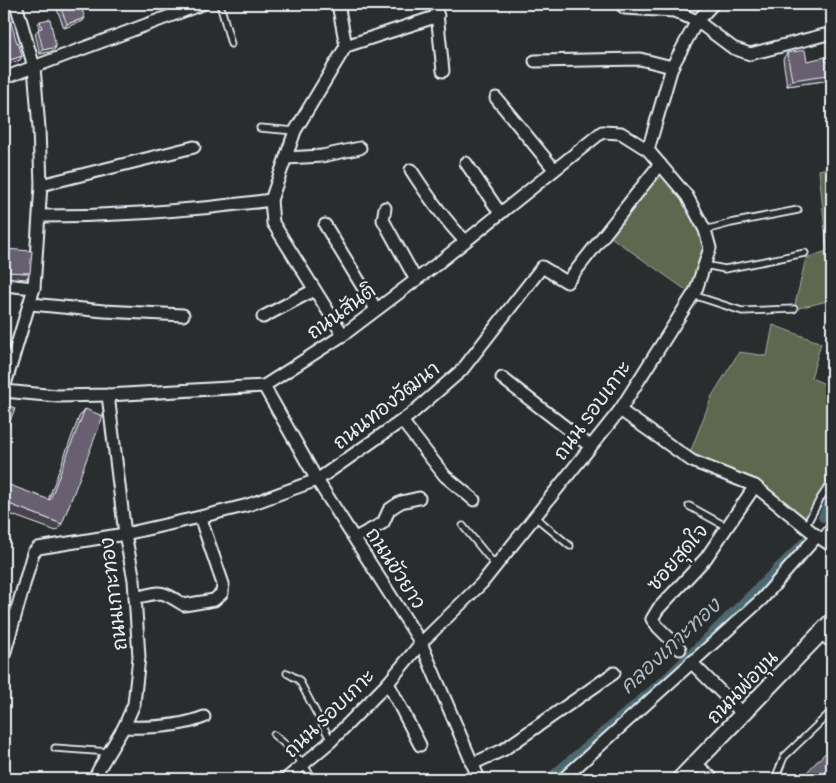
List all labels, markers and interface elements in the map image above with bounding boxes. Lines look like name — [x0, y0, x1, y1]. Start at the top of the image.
street label: ถนนสันติ — [302, 278, 381, 345]
street label: ถนนทองวัฒนา — [328, 356, 445, 455]
street label: ถนน รอบเกาะ — [548, 356, 637, 465]
street label: ซอยสุดใจ — [641, 518, 716, 598]
street label: ถนนขัวยาว — [360, 523, 431, 614]
street label: ถนนเกาะทอง — [94, 536, 133, 652]
water label: คลองเกาะทอง — [614, 591, 727, 699]
street label: ถนนพ่อขุน — [701, 645, 785, 731]
street label: ถนน รอบเกาะ — [279, 664, 380, 763]

